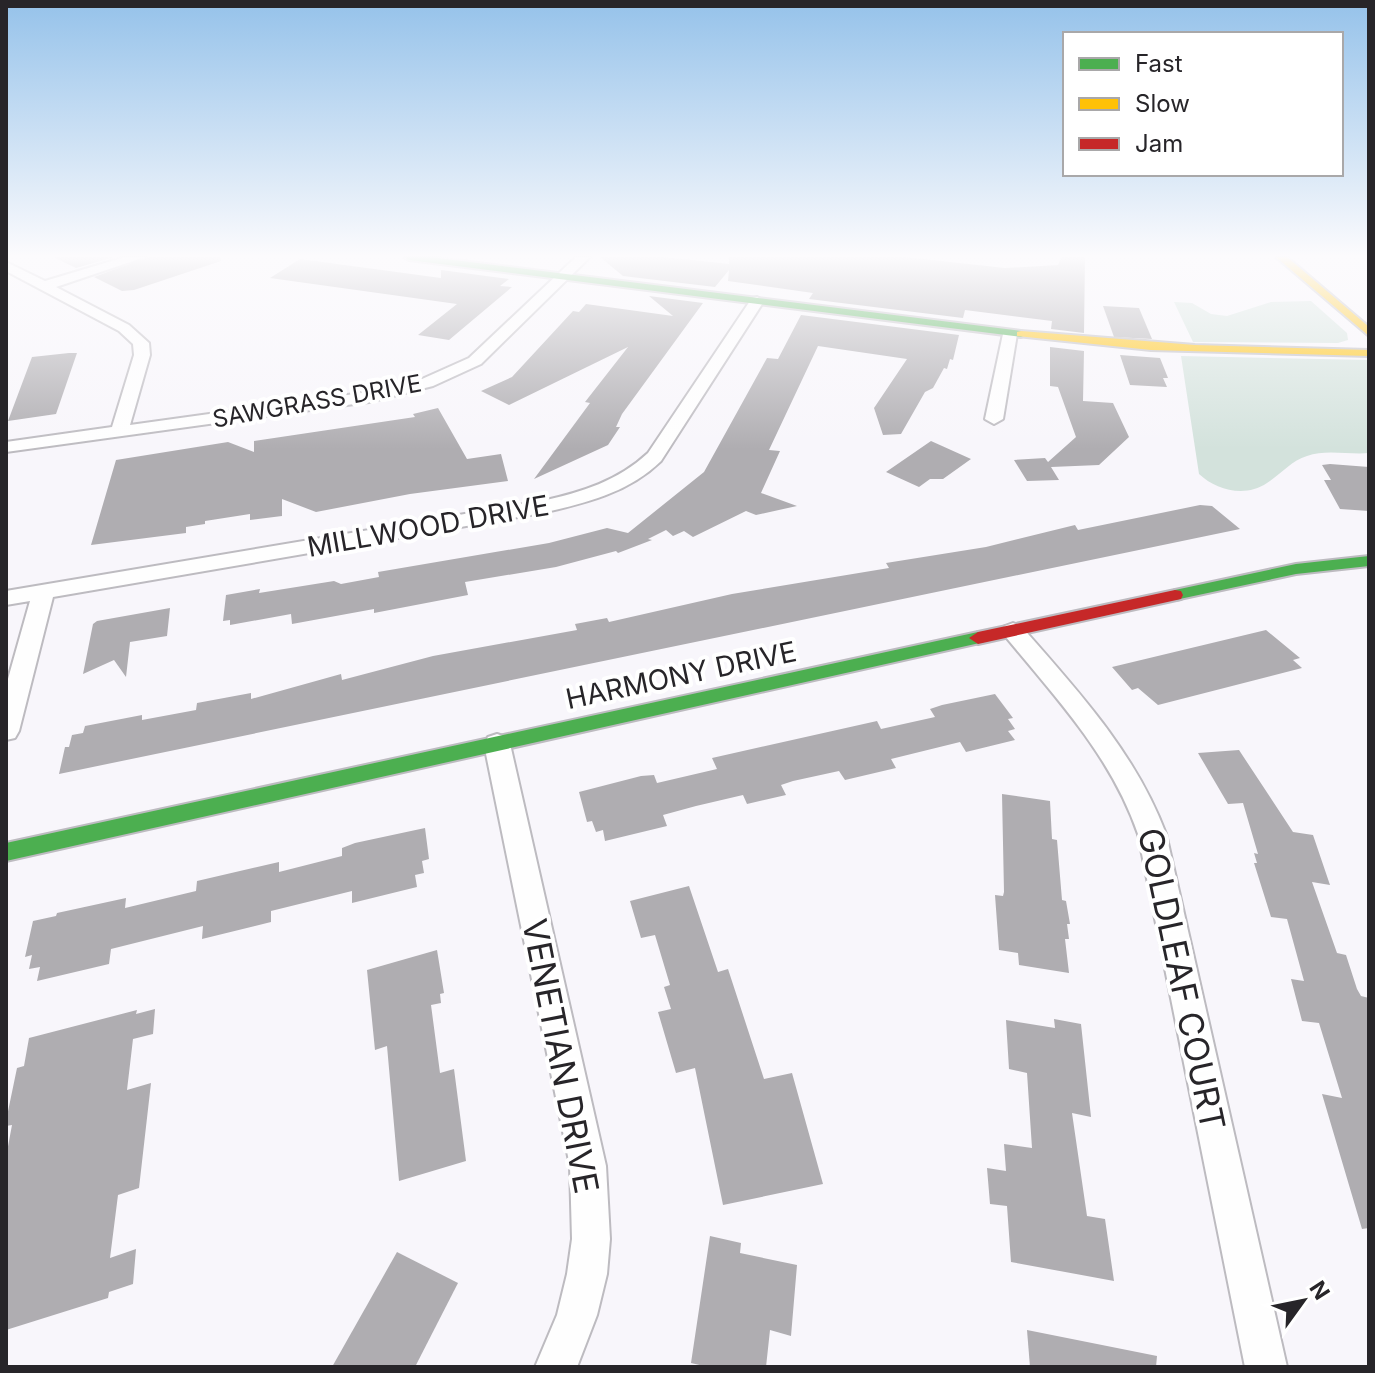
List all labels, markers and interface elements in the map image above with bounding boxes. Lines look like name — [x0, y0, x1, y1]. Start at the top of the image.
legend — [1063, 32, 1343, 176]
text: Fast — [1135, 49, 1183, 78]
text: Slow — [1135, 89, 1190, 118]
text: Jam — [1135, 129, 1183, 158]
street label: SAWGRASS DRIVE — [210, 368, 424, 434]
street label: MILLWOOD DRIVE — [304, 488, 552, 564]
street label: HARMONY DRIVE — [563, 634, 799, 716]
street label: GOLDLEAF COURT — [1130, 824, 1234, 1134]
street label: VENETIAN DRIVE — [514, 915, 608, 1197]
north arrow — [1263, 1261, 1343, 1341]
text: N — [1304, 1276, 1335, 1304]

